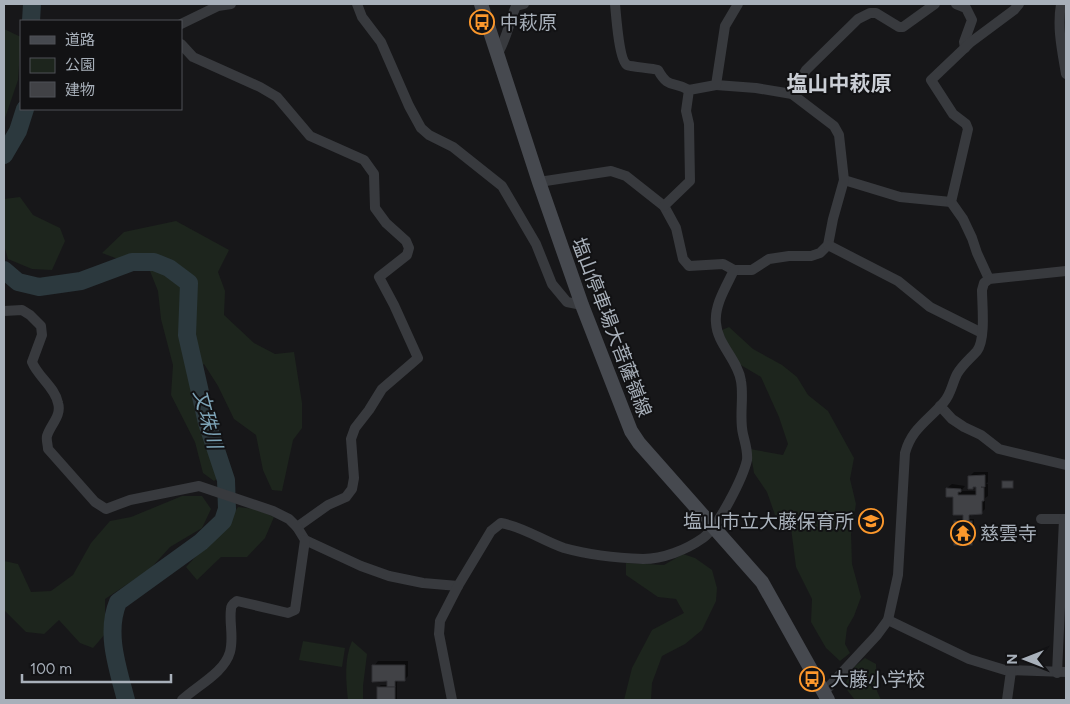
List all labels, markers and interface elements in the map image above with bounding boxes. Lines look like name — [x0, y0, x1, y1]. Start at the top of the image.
bus stop icon: 中萩原 — [469, 9, 495, 35]
place label: 中萩原 — [500, 11, 557, 34]
legend — [20, 20, 182, 110]
text: 道路 — [65, 31, 95, 49]
text: 公園 — [65, 56, 95, 74]
district label: 塩山中萩原 — [787, 71, 892, 96]
text: 建物 — [65, 81, 95, 99]
street label: 塩山停車場大菩薩嶺線 — [567, 234, 656, 420]
water label: 文珠川 — [189, 387, 228, 453]
school or university icon: 塩山市立大藤保育所 — [858, 508, 884, 534]
place label: 塩山市立大藤保育所 — [683, 510, 854, 533]
temple icon: 慈雲寺 — [950, 520, 976, 546]
place label: 慈雲寺 — [980, 522, 1037, 545]
north arrow — [1000, 634, 1050, 684]
scale bar — [22, 652, 171, 684]
text: N — [1004, 654, 1021, 664]
text: 100 m — [30, 660, 72, 678]
bus stop icon: 大藤小学校 — [799, 666, 825, 692]
place label: 大藤小学校 — [830, 668, 925, 691]

